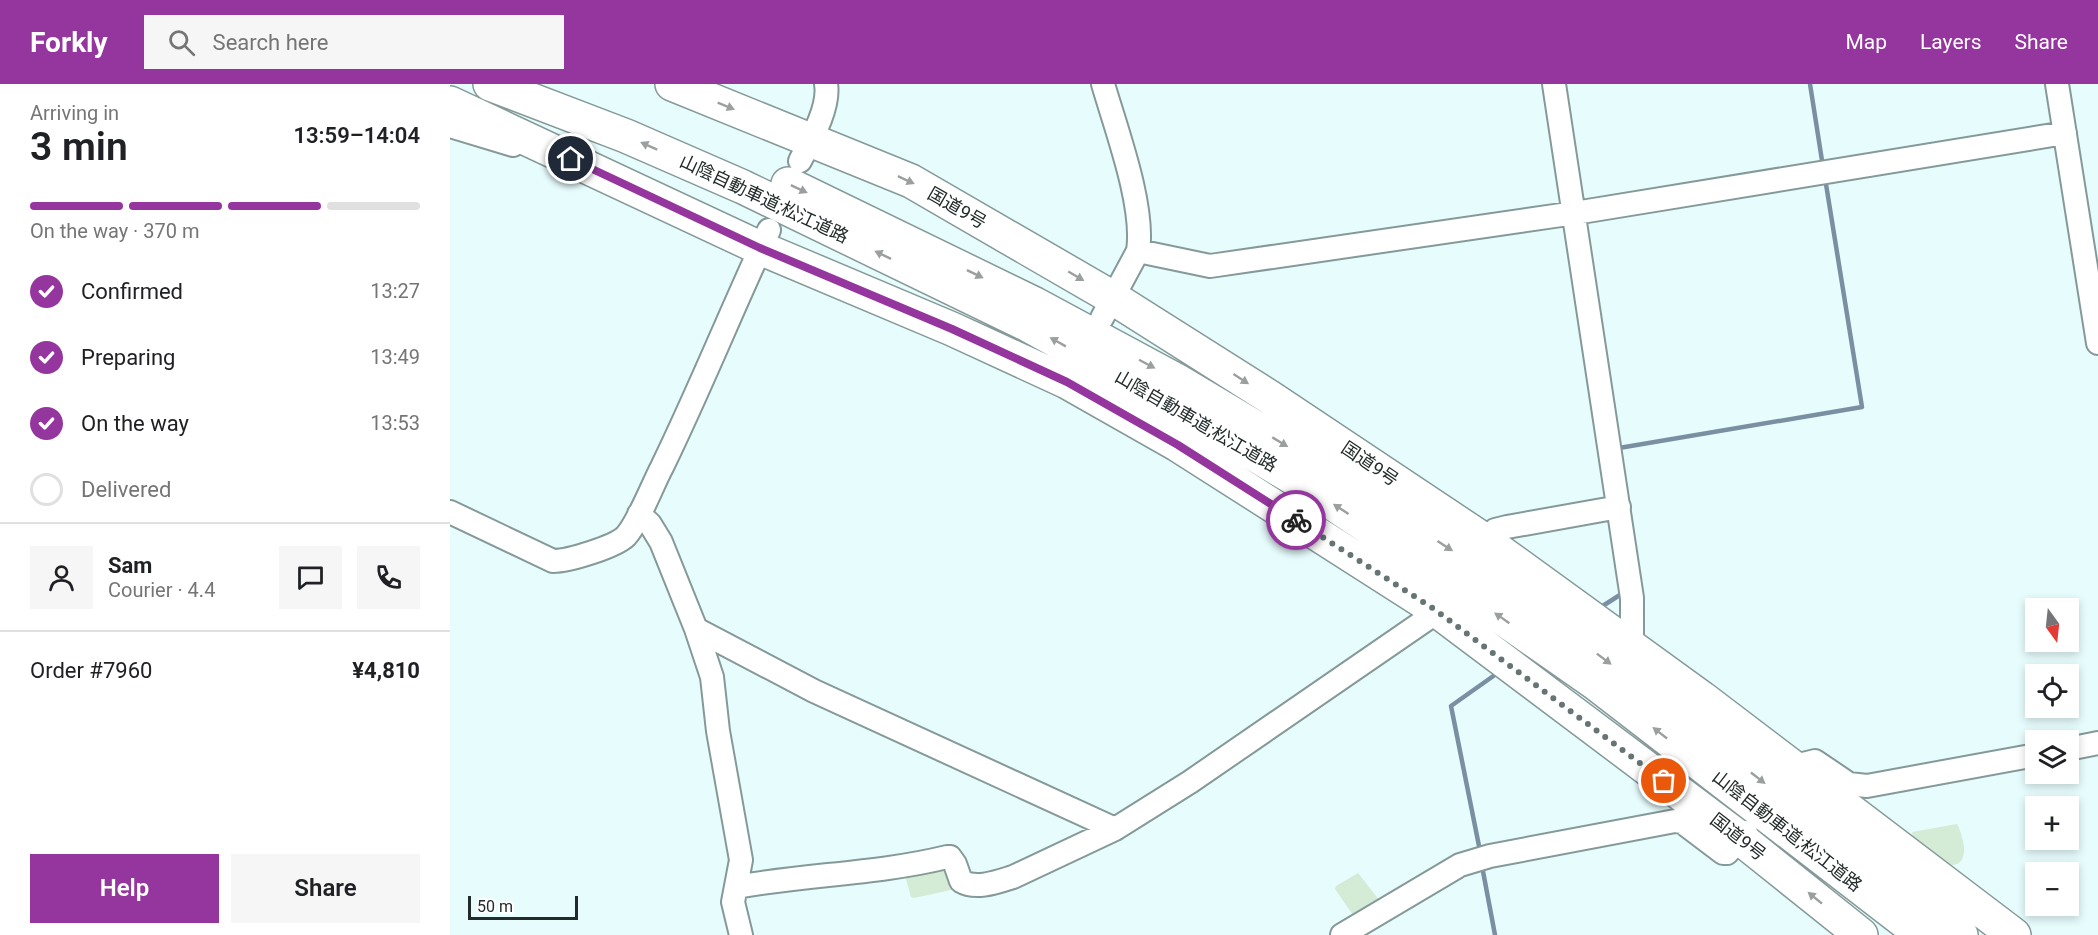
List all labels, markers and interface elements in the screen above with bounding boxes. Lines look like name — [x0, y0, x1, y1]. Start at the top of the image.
search box — [144, 15, 564, 69]
text: Forkly — [30, 26, 108, 59]
icon: search — [165, 26, 198, 59]
text: Search here — [213, 30, 328, 55]
text: Map — [1845, 30, 1887, 54]
text: Layers — [1920, 30, 1981, 54]
text: Share — [2014, 30, 2068, 54]
text: Arriving in — [30, 101, 119, 125]
one-way arrow — [717, 102, 735, 111]
text: 13:59–14:04 — [293, 123, 420, 148]
text: 3 min — [30, 124, 128, 170]
pin — [545, 133, 596, 184]
one-way arrow — [640, 141, 658, 150]
icon: home — [554, 142, 587, 175]
street label: 山陰自動車道;松江道路 — [676, 150, 852, 247]
one-way arrow — [898, 175, 915, 184]
street label: 国道9号 — [924, 182, 990, 233]
one-way arrow — [790, 185, 807, 194]
text: On the way · 370 m — [30, 219, 199, 243]
one-way arrow — [875, 250, 892, 259]
one-way arrow — [966, 269, 983, 278]
one-way arrow — [1068, 271, 1085, 281]
icon: check — [30, 275, 63, 308]
text: Confirmed — [81, 279, 183, 304]
text: 13:27 — [370, 279, 420, 303]
one-way arrow — [1049, 337, 1066, 347]
icon: check — [30, 341, 63, 374]
text: Preparing — [81, 345, 175, 370]
text: 13:49 — [370, 345, 420, 369]
one-way arrow — [1139, 359, 1156, 369]
street label: 山陰自動車道;松江道路 — [1111, 366, 1281, 476]
one-way arrow — [1233, 374, 1249, 385]
icon: check — [30, 407, 63, 440]
text: On the way — [81, 411, 189, 436]
text: 13:53 — [370, 411, 420, 435]
one-way arrow — [1272, 436, 1288, 447]
street label: 国道9号 — [1338, 437, 1403, 490]
text: Delivered — [81, 477, 171, 502]
courier — [1266, 490, 1326, 550]
one-way arrow — [1333, 503, 1349, 515]
icon: bike — [1280, 504, 1313, 537]
one-way arrow — [1437, 540, 1453, 551]
button: person — [30, 546, 93, 609]
button: chat — [279, 546, 342, 609]
button: phone — [357, 546, 420, 609]
text: Sam — [108, 553, 152, 578]
text: Courier · 4.4 — [108, 578, 215, 602]
north arrow — [2025, 598, 2079, 652]
map controls — [2025, 598, 2079, 916]
one-way arrow — [1494, 613, 1510, 624]
one-way arrow — [1595, 653, 1611, 665]
text: Order #7960 — [30, 658, 152, 683]
text: ¥4,810 — [352, 658, 420, 683]
button: locate — [2025, 664, 2079, 718]
one-way arrow — [1652, 727, 1668, 739]
button: layers — [2025, 730, 2079, 784]
pin — [1638, 755, 1689, 806]
icon: bag — [1647, 764, 1680, 797]
street label: 山陰自動車道;松江道路 — [1708, 766, 1866, 895]
one-way arrow — [1750, 772, 1766, 785]
button: + — [2025, 796, 2079, 850]
street label: 国道9号 — [1707, 809, 1770, 865]
button: Help — [30, 854, 219, 923]
button: Share — [231, 854, 420, 923]
button: − — [2025, 862, 2079, 916]
one-way arrow — [1807, 892, 1823, 905]
scale bar — [468, 893, 578, 920]
text: 50 m — [477, 897, 513, 916]

